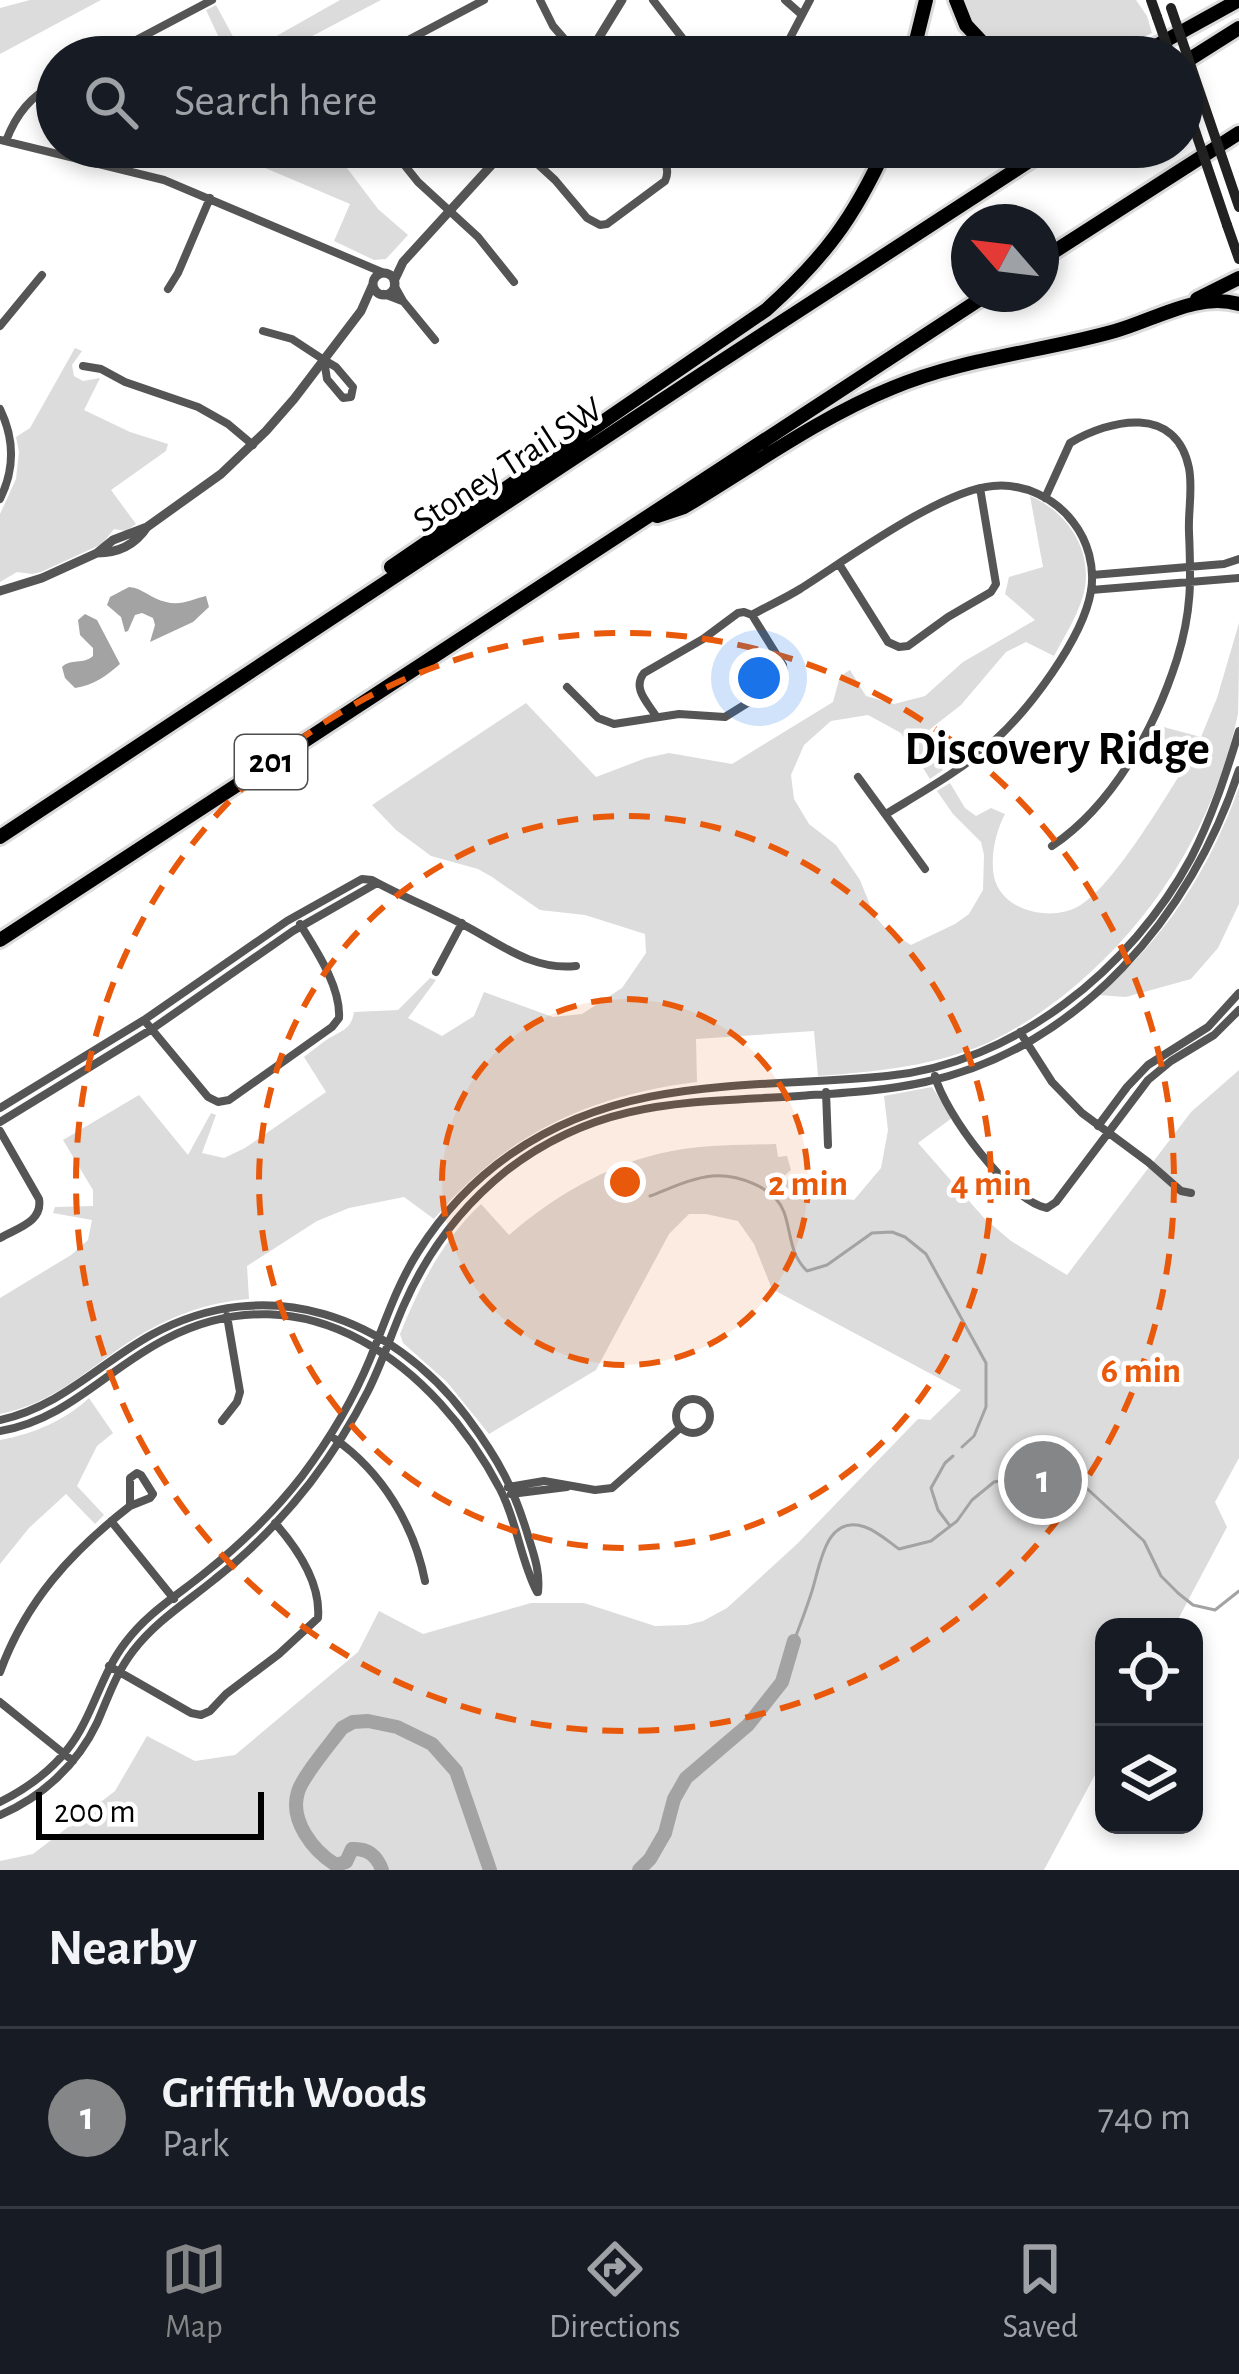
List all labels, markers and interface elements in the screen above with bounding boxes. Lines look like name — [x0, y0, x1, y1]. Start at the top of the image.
search box — [36, 36, 1203, 168]
icon: search — [78, 69, 144, 135]
text: Search here — [174, 79, 377, 124]
north arrow — [951, 204, 1059, 312]
street label: Stoney Trail SW — [407, 391, 609, 539]
your location — [729, 648, 789, 708]
district label: Discovery Ridge — [904, 726, 1210, 774]
road number: 201 — [235, 735, 307, 789]
centre of rings — [604, 1161, 646, 1203]
text: 2 min — [768, 1166, 848, 1202]
text: 4 min — [950, 1166, 1032, 1202]
text: 6 min — [1101, 1353, 1181, 1389]
pin: 1 — [1004, 1435, 1082, 1525]
map controls — [1095, 1618, 1203, 1834]
button: locate — [1095, 1618, 1203, 1726]
button: layers — [1095, 1726, 1203, 1834]
scale bar — [36, 1786, 264, 1839]
text: 200 m — [54, 1796, 136, 1829]
text: Nearby — [48, 1923, 197, 1974]
text: Griffith Woods — [162, 2071, 427, 2116]
text: 1 — [80, 2098, 94, 2137]
text: 740 m — [1098, 2098, 1191, 2137]
text: Park — [162, 2125, 229, 2164]
tab: Map — [161, 2236, 227, 2348]
tab: Directions — [549, 2236, 680, 2348]
tab: Saved — [1002, 2236, 1078, 2348]

